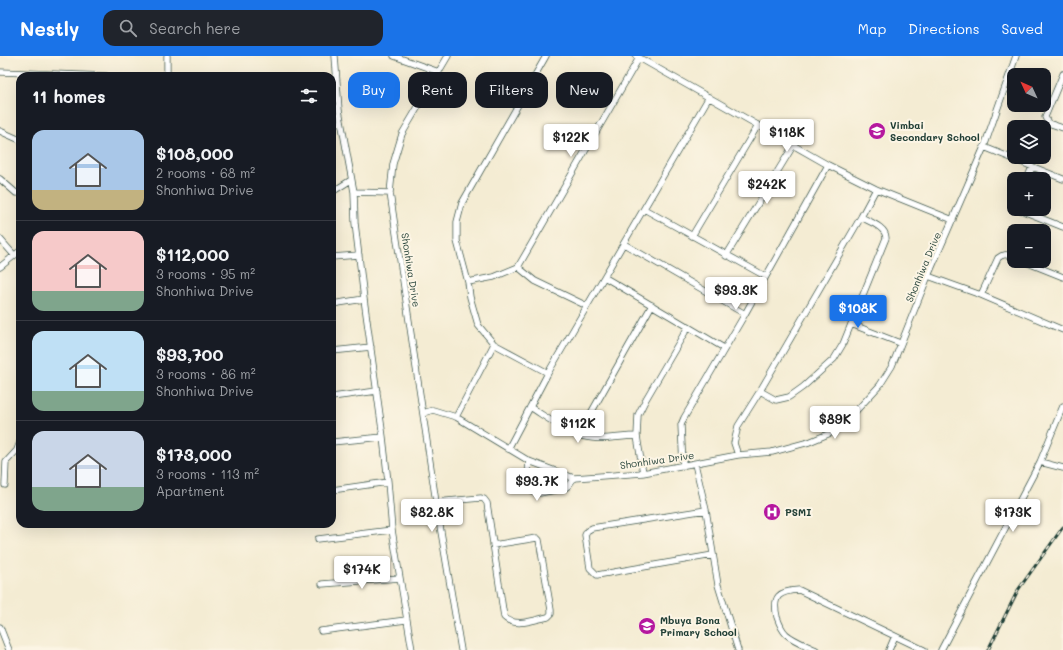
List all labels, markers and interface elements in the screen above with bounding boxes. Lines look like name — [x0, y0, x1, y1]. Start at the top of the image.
search box — [103, 10, 383, 46]
text: Nestly — [20, 16, 79, 41]
icon: search — [117, 17, 139, 39]
text: Search here — [149, 18, 240, 38]
text: Map — [858, 19, 886, 38]
text: Directions — [908, 19, 979, 38]
text: Saved — [1001, 19, 1043, 38]
north arrow — [1007, 68, 1051, 112]
map controls — [1007, 68, 1051, 268]
chip: Buy — [348, 72, 400, 108]
chip: Rent — [408, 72, 467, 108]
chip: Filters — [475, 72, 548, 108]
chip: New — [556, 72, 613, 108]
text: 11 homes — [32, 85, 106, 107]
icon: filters — [298, 85, 320, 107]
place label: Vimbai Secondary School — [890, 118, 980, 144]
pin: $118K — [759, 119, 815, 153]
button: layers — [1007, 120, 1051, 164]
school or university icon: Vimbai Secondary School — [867, 121, 887, 141]
text: $118K — [769, 123, 805, 140]
pin: $122K — [543, 124, 599, 158]
text: $122K — [553, 128, 589, 145]
text: $108,000 — [156, 142, 234, 164]
icon: home — [64, 146, 112, 194]
text: 2 rooms · 68 m² — [156, 164, 255, 181]
pin: $242K — [739, 171, 795, 205]
button: + — [1007, 172, 1051, 216]
text: $242K — [747, 175, 787, 192]
text: Shonhiwa Drive — [156, 181, 254, 198]
button: − — [1007, 224, 1051, 268]
street label: Shonhiwa Drive — [902, 230, 944, 304]
street label: Shonhiwa Drive — [398, 232, 424, 308]
text: $112,000 — [156, 243, 229, 265]
icon: home — [64, 247, 112, 295]
text: 3 rooms · 95 m² — [156, 265, 255, 282]
pin: $93.3K — [703, 277, 769, 311]
text: $93.3K — [714, 281, 758, 298]
text: Shonhiwa Drive — [156, 282, 254, 299]
pin: $108K — [830, 295, 886, 329]
text: $108K — [839, 299, 877, 316]
text: $93,700 — [156, 343, 223, 365]
icon: home — [64, 347, 112, 395]
text: 3 rooms · 86 m² — [156, 365, 256, 382]
text: Shonhiwa Drive — [156, 382, 254, 399]
pin: $89K — [811, 406, 859, 440]
pin: $112K — [550, 410, 606, 444]
text: $89K — [819, 410, 851, 427]
text: $112K — [560, 414, 596, 431]
text: $173,000 — [156, 443, 232, 465]
icon: home — [64, 447, 112, 495]
street label: Shonhiwa Drive — [619, 448, 695, 472]
text: 3 rooms · 113 m² — [156, 465, 259, 482]
pin: $93.7K — [504, 468, 570, 502]
text: $93.7K — [515, 472, 559, 489]
text: Apartment — [156, 482, 225, 499]
pin: $82.8K — [399, 499, 465, 533]
pin: $173K — [985, 499, 1041, 533]
hospital icon: PSMI — [762, 502, 782, 522]
text: $82.8K — [410, 503, 454, 520]
text: $173K — [994, 503, 1032, 520]
place label: PSMI — [785, 505, 811, 519]
pin: $174K — [334, 556, 390, 590]
text: $174K — [343, 560, 381, 577]
place label: Mbuya Bona Primary School — [660, 613, 737, 639]
school or university icon: Mbuya Bona Primary School — [637, 616, 657, 636]

